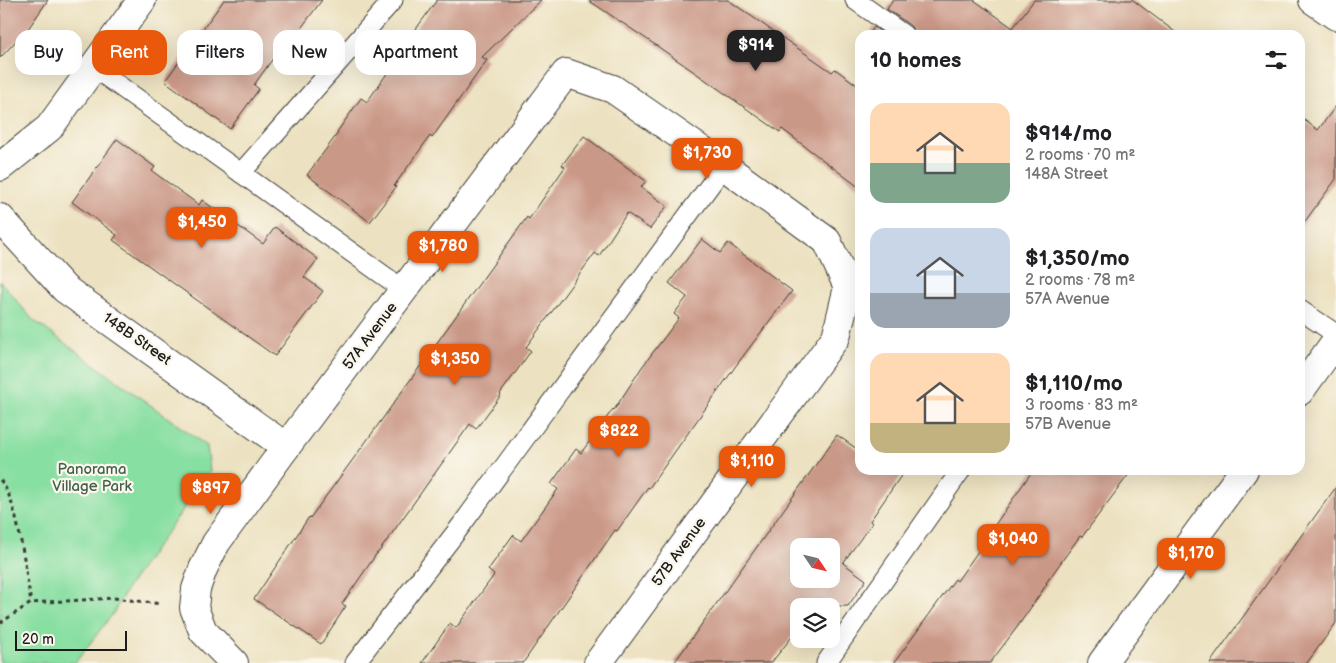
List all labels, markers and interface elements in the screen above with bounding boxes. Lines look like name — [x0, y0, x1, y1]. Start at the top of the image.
chip: Buy — [15, 30, 82, 75]
chip: Rent — [92, 30, 167, 75]
chip: Filters — [177, 30, 263, 75]
chip: New — [273, 30, 345, 75]
chip: Apartment — [355, 30, 476, 75]
pin: $914 — [726, 30, 786, 72]
text: $914 — [738, 36, 774, 55]
icon: filters — [1262, 46, 1290, 74]
text: 10 homes — [870, 48, 961, 73]
text: $914/mo — [1025, 121, 1112, 146]
icon: home — [910, 123, 970, 183]
pin: $1,730 — [666, 138, 748, 180]
text: $1,730 — [683, 144, 731, 163]
text: 2 rooms · 70 m² — [1025, 146, 1135, 165]
text: 148A Street — [1025, 165, 1108, 184]
pin: $1,450 — [161, 206, 243, 249]
text: $1,450 — [177, 213, 227, 232]
pin: $1,780 — [402, 230, 484, 273]
text: $1,780 — [418, 237, 468, 256]
text: $1,350/mo — [1025, 246, 1130, 271]
icon: home — [910, 248, 970, 308]
text: 2 rooms · 78 m² — [1025, 271, 1135, 290]
text: 57A Avenue — [1025, 290, 1110, 309]
street label: 57A Avenue — [338, 298, 402, 373]
street label: 148B Street — [99, 309, 175, 370]
pin: $1,350 — [414, 344, 496, 386]
text: $1,350 — [430, 350, 480, 369]
text: $1,110/mo — [1025, 371, 1123, 396]
icon: home — [910, 373, 970, 433]
text: 3 rooms · 83 m² — [1025, 396, 1138, 415]
text: 57B Avenue — [1025, 415, 1111, 434]
pin: $822 — [589, 416, 649, 458]
text: $822 — [599, 422, 639, 441]
pin: $1,110 — [711, 446, 793, 488]
text: $1,110 — [730, 452, 774, 471]
park label: Panorama Village Park — [52, 460, 132, 496]
pin: $897 — [181, 472, 241, 515]
text: $897 — [192, 479, 230, 498]
street label: 57B Avenue — [648, 514, 710, 590]
pin: $1,040 — [972, 524, 1054, 566]
text: $1,040 — [988, 530, 1038, 549]
north arrow — [790, 538, 840, 588]
map controls — [790, 538, 840, 648]
pin: $1,170 — [1150, 538, 1232, 580]
text: $1,170 — [1168, 544, 1214, 563]
button: layers — [790, 598, 840, 648]
scale bar — [15, 628, 128, 651]
text: 20 m — [22, 631, 54, 648]

